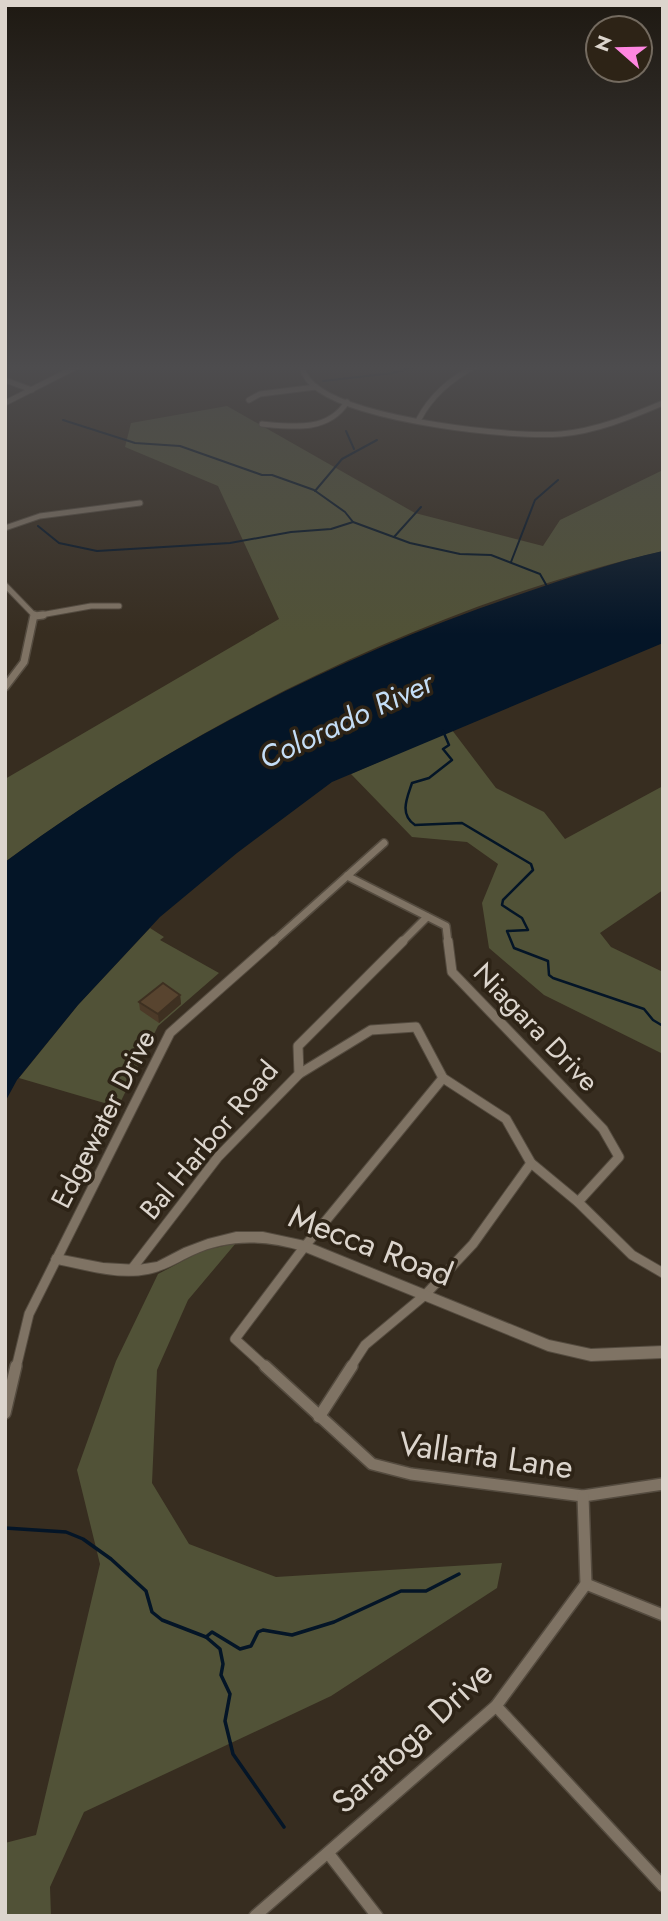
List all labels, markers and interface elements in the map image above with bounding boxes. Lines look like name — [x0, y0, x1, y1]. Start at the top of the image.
north arrow — [584, 14, 654, 84]
text: N — [588, 32, 619, 55]
water label: Colorado River — [252, 660, 442, 779]
street label: Niagara Drive — [464, 953, 608, 1101]
street label: Edgewater Drive — [40, 1023, 166, 1215]
street label: Bal Harbor Road — [130, 1051, 288, 1229]
street label: Mecca Road — [282, 1192, 460, 1298]
street label: Vallarta Lane — [396, 1420, 576, 1490]
street label: Saratoga Drive — [321, 1650, 503, 1824]

